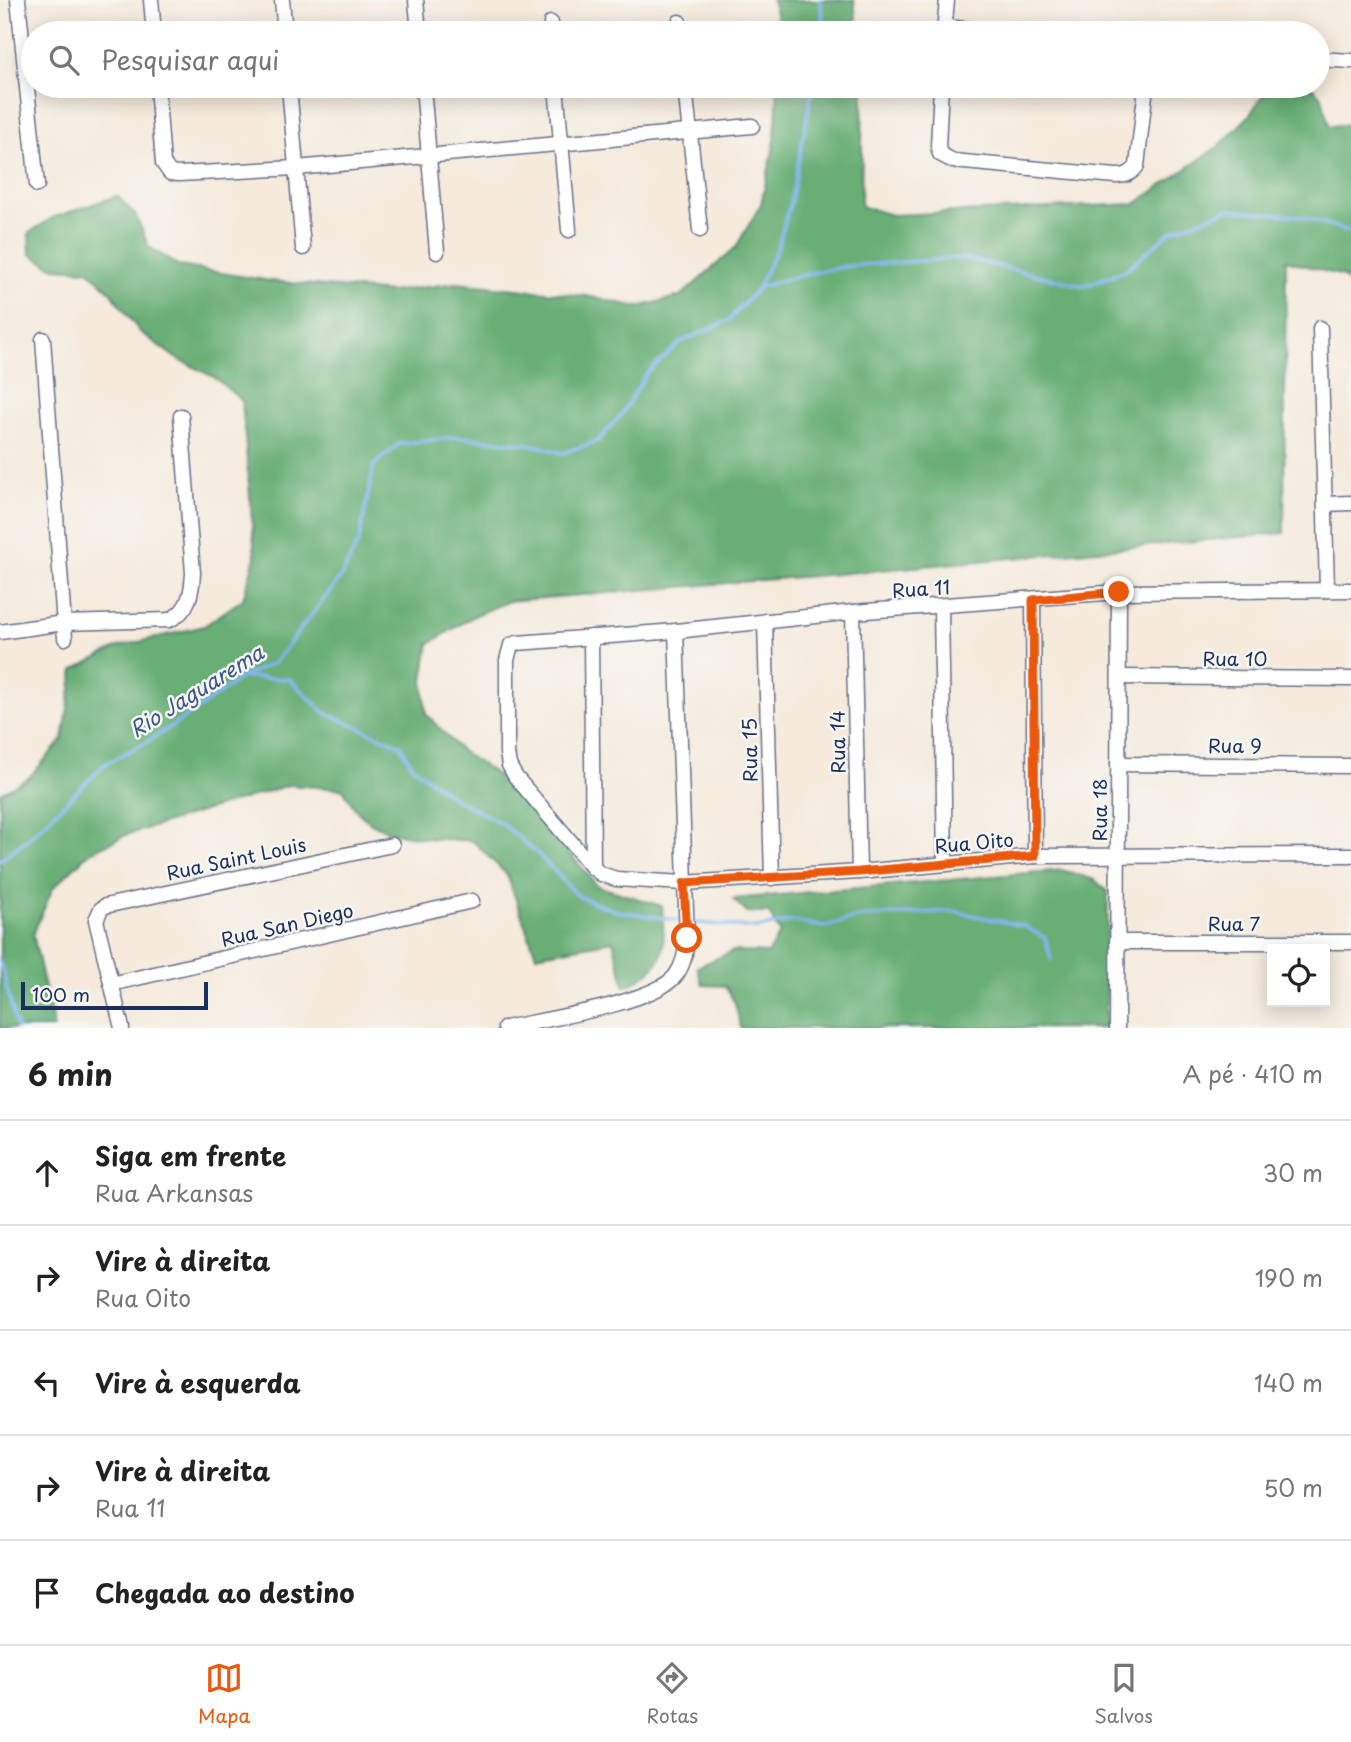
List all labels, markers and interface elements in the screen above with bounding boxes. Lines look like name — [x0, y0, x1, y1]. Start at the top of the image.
search box — [21, 21, 1330, 98]
text: Pesquisar aqui — [101, 40, 279, 79]
icon: search — [45, 41, 83, 79]
street label: Rua 11 — [891, 572, 951, 604]
route end — [1103, 576, 1134, 607]
water label: Rio Jaguarema — [123, 635, 270, 744]
street label: Rua 10 — [1203, 644, 1267, 672]
street label: Rua 14 — [822, 710, 852, 774]
street label: Rua 15 — [734, 718, 764, 782]
street label: Rua 9 — [1208, 731, 1262, 759]
street label: Rua 18 — [1085, 778, 1113, 842]
street label: Rua Oito — [933, 825, 1015, 859]
street label: Rua Saint Louis — [164, 830, 308, 886]
street label: Rua San Diego — [218, 895, 356, 953]
street label: Rua 7 — [1208, 909, 1261, 937]
route start — [671, 922, 702, 953]
map controls — [1267, 944, 1330, 1007]
button: locate — [1267, 944, 1330, 1007]
scale bar — [21, 979, 208, 1011]
text: 100 m — [32, 980, 90, 1008]
text: 6 min — [28, 1051, 113, 1096]
text: A pé · 410 m — [1182, 1056, 1323, 1091]
text: Siga em frente — [95, 1136, 286, 1175]
icon: ahead — [28, 1154, 66, 1192]
text: 30 m — [1262, 1155, 1323, 1190]
text: Rua Arkansas — [95, 1175, 253, 1210]
text: Vire à direita — [95, 1241, 270, 1280]
icon: right — [28, 1259, 66, 1297]
text: 190 m — [1255, 1260, 1323, 1295]
text: Rua Oito — [95, 1280, 191, 1315]
text: Vire à esquerda — [95, 1363, 301, 1402]
icon: left — [28, 1364, 66, 1402]
text: 140 m — [1254, 1365, 1323, 1400]
text: Vire à direita — [95, 1451, 270, 1490]
icon: right — [28, 1469, 66, 1507]
text: 50 m — [1263, 1470, 1323, 1505]
text: Rua 11 — [95, 1490, 165, 1525]
text: Chegada ao destino — [95, 1573, 354, 1612]
icon: arrive — [28, 1574, 66, 1612]
tab: Mapa — [198, 1659, 250, 1729]
tab: Rotas — [647, 1659, 698, 1729]
tab: Salvos — [1094, 1659, 1153, 1729]

